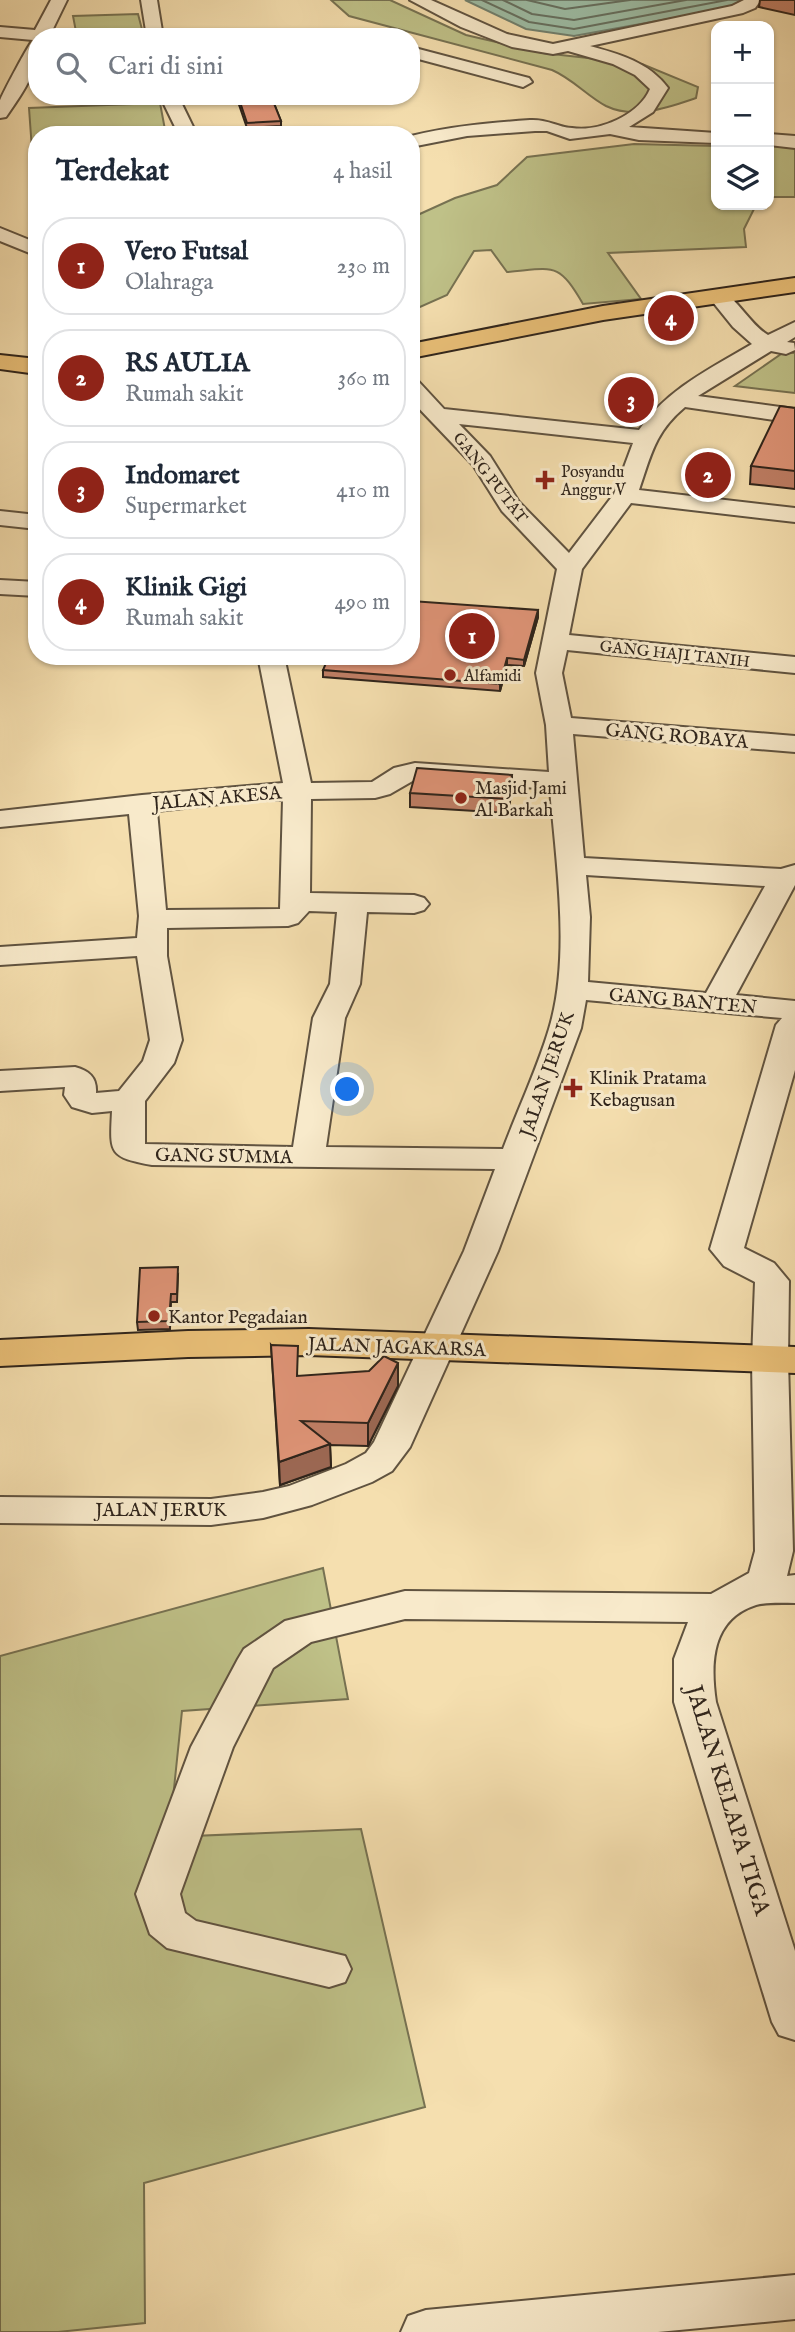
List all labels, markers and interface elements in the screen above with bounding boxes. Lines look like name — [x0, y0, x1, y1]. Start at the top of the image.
map controls — [711, 21, 774, 210]
button: + — [711, 21, 774, 84]
search box — [28, 28, 420, 105]
icon: search — [52, 48, 90, 86]
text: Cari di sini — [108, 50, 223, 83]
button: − — [711, 84, 774, 147]
button: layers — [711, 147, 774, 210]
text: Terdekat — [56, 153, 169, 191]
text: 4 hasil — [333, 157, 392, 186]
text: Vero Futsal — [125, 235, 248, 268]
text: 1 — [77, 252, 85, 281]
text: 230 m — [337, 252, 390, 281]
text: Olahraga — [125, 268, 213, 297]
pin: 4 — [648, 292, 694, 344]
text: RS AULIA — [125, 347, 249, 380]
text: 2 — [76, 364, 86, 393]
text: 360 m — [338, 364, 390, 393]
pin: 3 — [608, 374, 654, 426]
text: Rumah sakit — [125, 380, 244, 409]
street label: GANG PUTAT — [448, 429, 531, 528]
pin: 2 — [685, 449, 731, 501]
text: Indomaret — [125, 459, 240, 492]
place label: Posyandu Anggur V — [560, 463, 626, 501]
marker: Posyandu Anggur V — [535, 470, 555, 490]
text: 3 — [77, 476, 85, 505]
text: 410 m — [336, 476, 390, 505]
text: Supermarket — [125, 492, 247, 521]
text: Klinik Gigi — [125, 571, 247, 604]
text: 4 — [75, 588, 87, 617]
text: 490 m — [335, 588, 390, 617]
text: Rumah sakit — [125, 604, 244, 633]
pin: 1 — [449, 610, 495, 662]
street label: GANG HAJI TANIH — [599, 637, 751, 673]
marker: Alfamidi — [442, 667, 458, 683]
place label: Alfamidi — [463, 667, 521, 687]
street label: GANG ROBAYA — [604, 719, 750, 755]
place label: Masjid Jami Al Barkah — [474, 777, 567, 823]
street label: JALAN AKESA — [150, 781, 284, 817]
marker: Masjid Jami Al Barkah — [453, 790, 469, 806]
street label: GANG BANTEN — [608, 984, 758, 1020]
street label: JALAN JERUK — [514, 1008, 581, 1143]
place label: Klinik Pratama Kebagusan — [589, 1067, 707, 1113]
your location — [330, 1072, 364, 1106]
marker: Klinik Pratama Kebagusan — [563, 1078, 583, 1098]
street label: GANG SUMMA — [155, 1144, 294, 1170]
place label: Kantor Pegadaian — [168, 1306, 308, 1330]
marker: Kantor Pegadaian — [146, 1308, 162, 1324]
street label: JALAN JAGAKARSA — [305, 1333, 488, 1363]
street label: JALAN JERUK — [93, 1499, 227, 1523]
street label: JALAN KELAPA TIGA — [678, 1679, 777, 1920]

